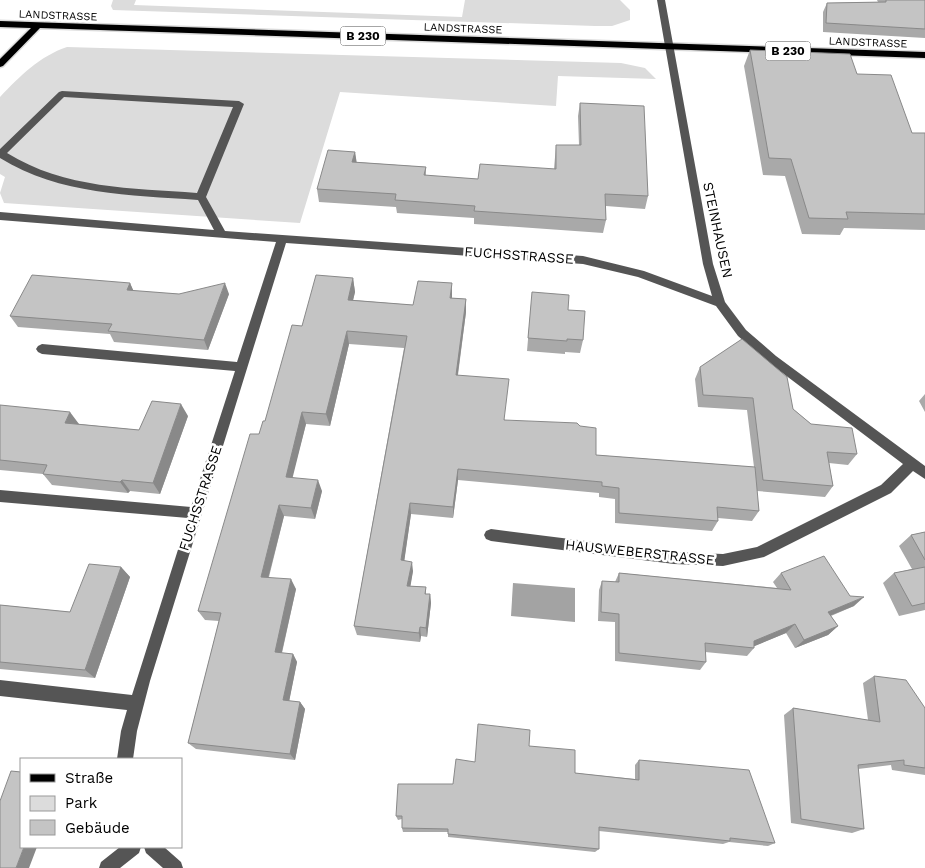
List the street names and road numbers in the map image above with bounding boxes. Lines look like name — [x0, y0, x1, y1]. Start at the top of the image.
street label: LANDSTRASSE — [18, 8, 98, 23]
street label: LANDSTRASSE — [423, 21, 503, 36]
road number: B 230 — [340, 27, 386, 46]
street label: LANDSTRASSE — [828, 35, 908, 50]
road number: B 230 — [766, 41, 810, 60]
street label: STEINHAUSEN — [700, 181, 736, 279]
street label: FUCHSSTRASSE — [464, 243, 574, 267]
street label: FUCHSSTRASSE — [175, 443, 225, 553]
street label: HAUSWEBERSTRASSE — [565, 536, 716, 568]

